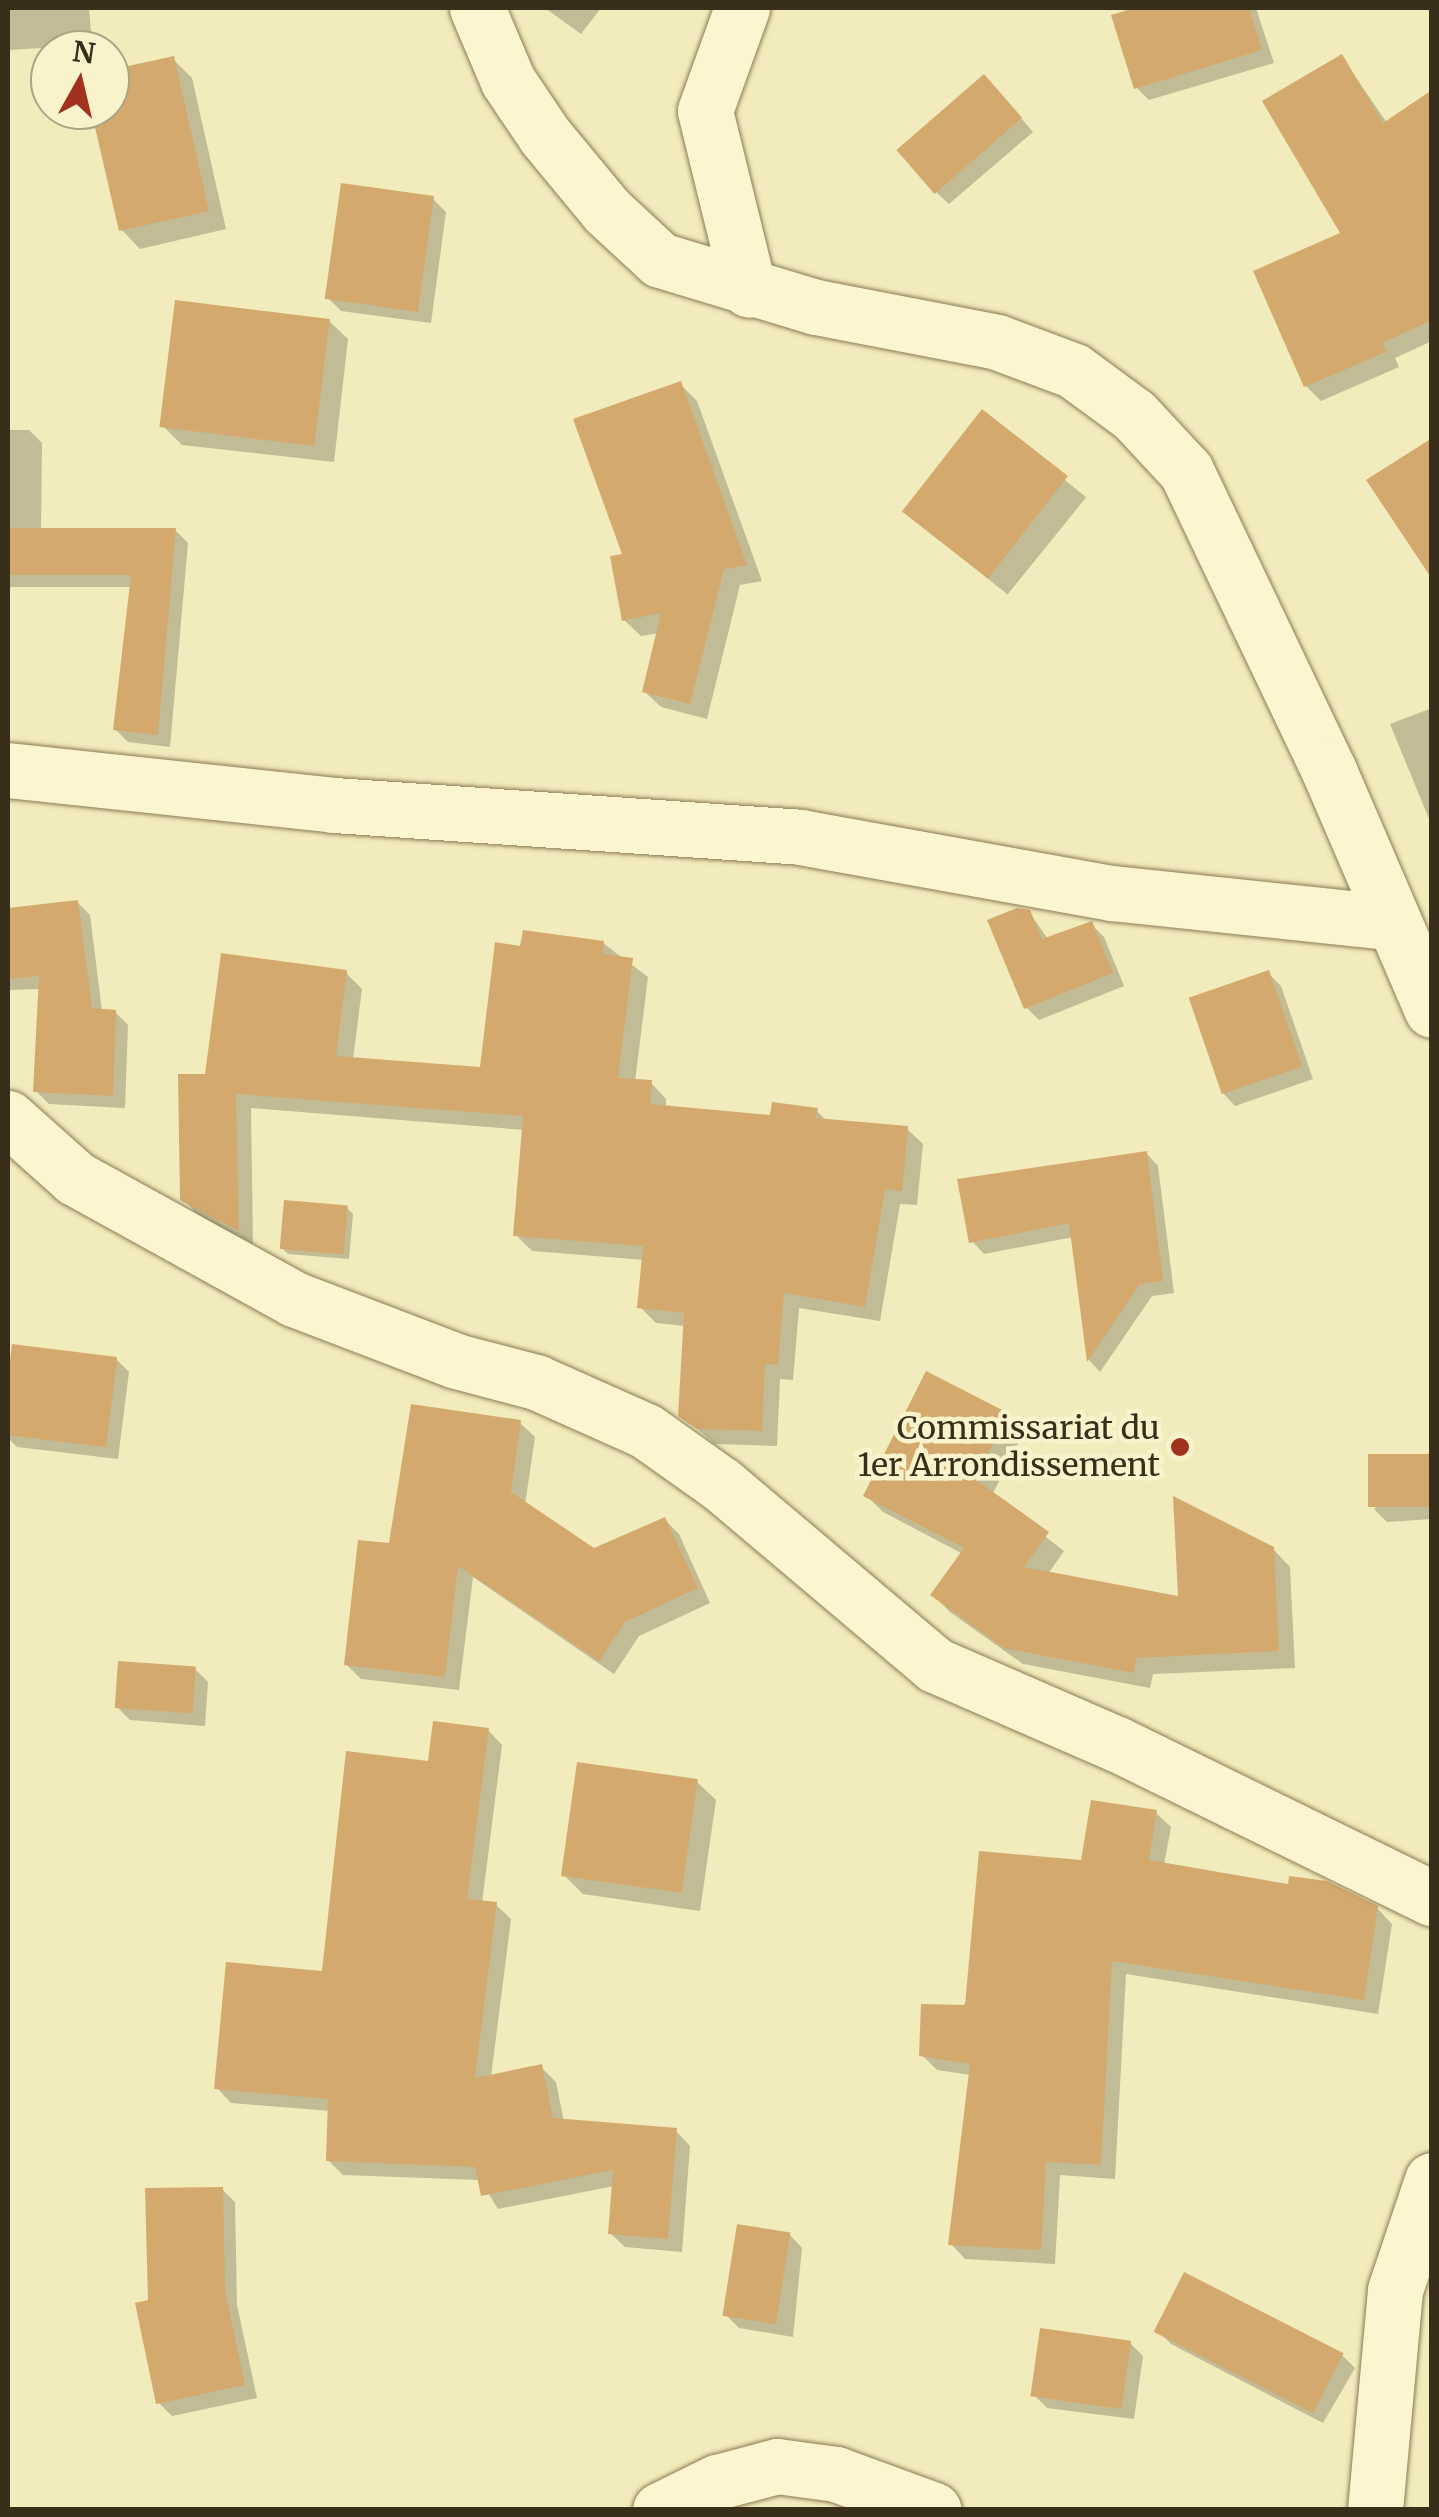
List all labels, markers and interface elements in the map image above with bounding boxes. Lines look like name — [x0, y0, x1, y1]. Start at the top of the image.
north arrow — [30, 30, 130, 130]
text: N — [70, 33, 97, 72]
place label: Commissariat du 1er Arrondissement — [858, 1410, 1160, 1485]
marker: Commissariat du 1er Arrondissement — [1169, 1436, 1191, 1458]

